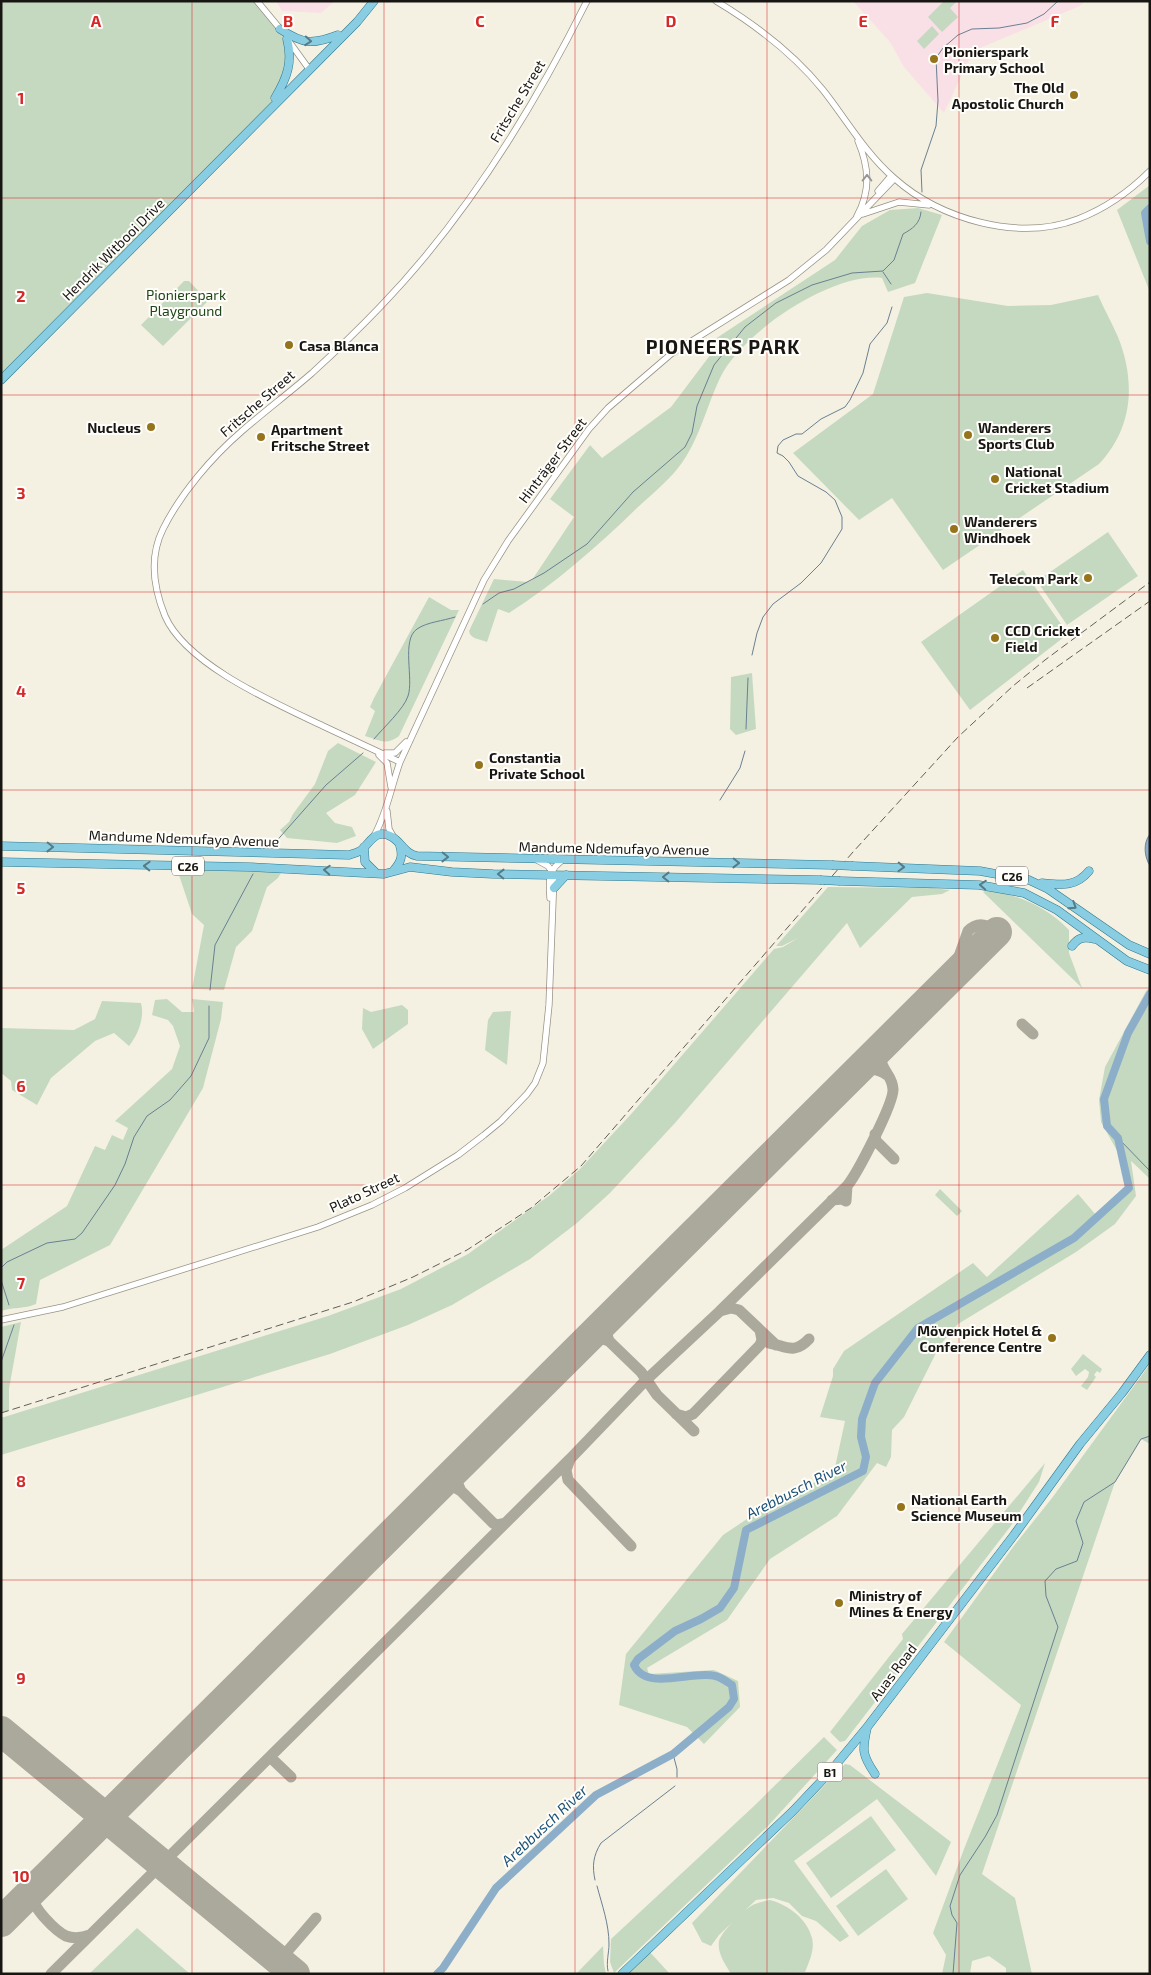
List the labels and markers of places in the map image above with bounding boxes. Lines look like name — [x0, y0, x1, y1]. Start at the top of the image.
place label: Pionierspark Primary School — [944, 43, 1045, 76]
marker: Pionierspark Primary School — [928, 53, 940, 65]
place label: The Old Apostolic Church — [952, 79, 1064, 112]
marker: The Old Apostolic Church — [1068, 89, 1080, 101]
place label: Casa Blanca — [299, 337, 379, 354]
marker: Casa Blanca — [283, 339, 295, 351]
place label: Nucleus — [87, 419, 141, 436]
place label: Wanderers Sports Club — [978, 419, 1054, 452]
marker: Nucleus — [145, 421, 157, 433]
place label: Apartment Fritsche Street — [271, 421, 370, 454]
marker: Wanderers Sports Club — [962, 429, 974, 441]
marker: Apartment Fritsche Street — [255, 431, 267, 443]
place label: National Cricket Stadium — [1005, 463, 1109, 496]
marker: National Cricket Stadium — [989, 473, 1001, 485]
place label: Wanderers Windhoek — [964, 513, 1037, 546]
marker: Wanderers Windhoek — [948, 523, 960, 535]
place label: Telecom Park — [990, 570, 1078, 587]
marker: Telecom Park — [1082, 572, 1094, 584]
place label: CCD Cricket Field — [1005, 622, 1081, 655]
marker: CCD Cricket Field — [989, 632, 1001, 644]
place label: Constantia Private School — [489, 749, 585, 782]
marker: Constantia Private School — [473, 759, 485, 771]
place label: Mövenpick Hotel & Conference Centre — [917, 1322, 1042, 1355]
marker: Mövenpick Hotel & Conference Centre — [1046, 1332, 1058, 1344]
place label: National Earth Science Museum — [911, 1491, 1022, 1524]
marker: National Earth Science Museum — [895, 1501, 907, 1513]
place label: Ministry of Mines & Energy — [849, 1587, 953, 1620]
marker: Ministry of Mines & Energy — [833, 1597, 845, 1609]

